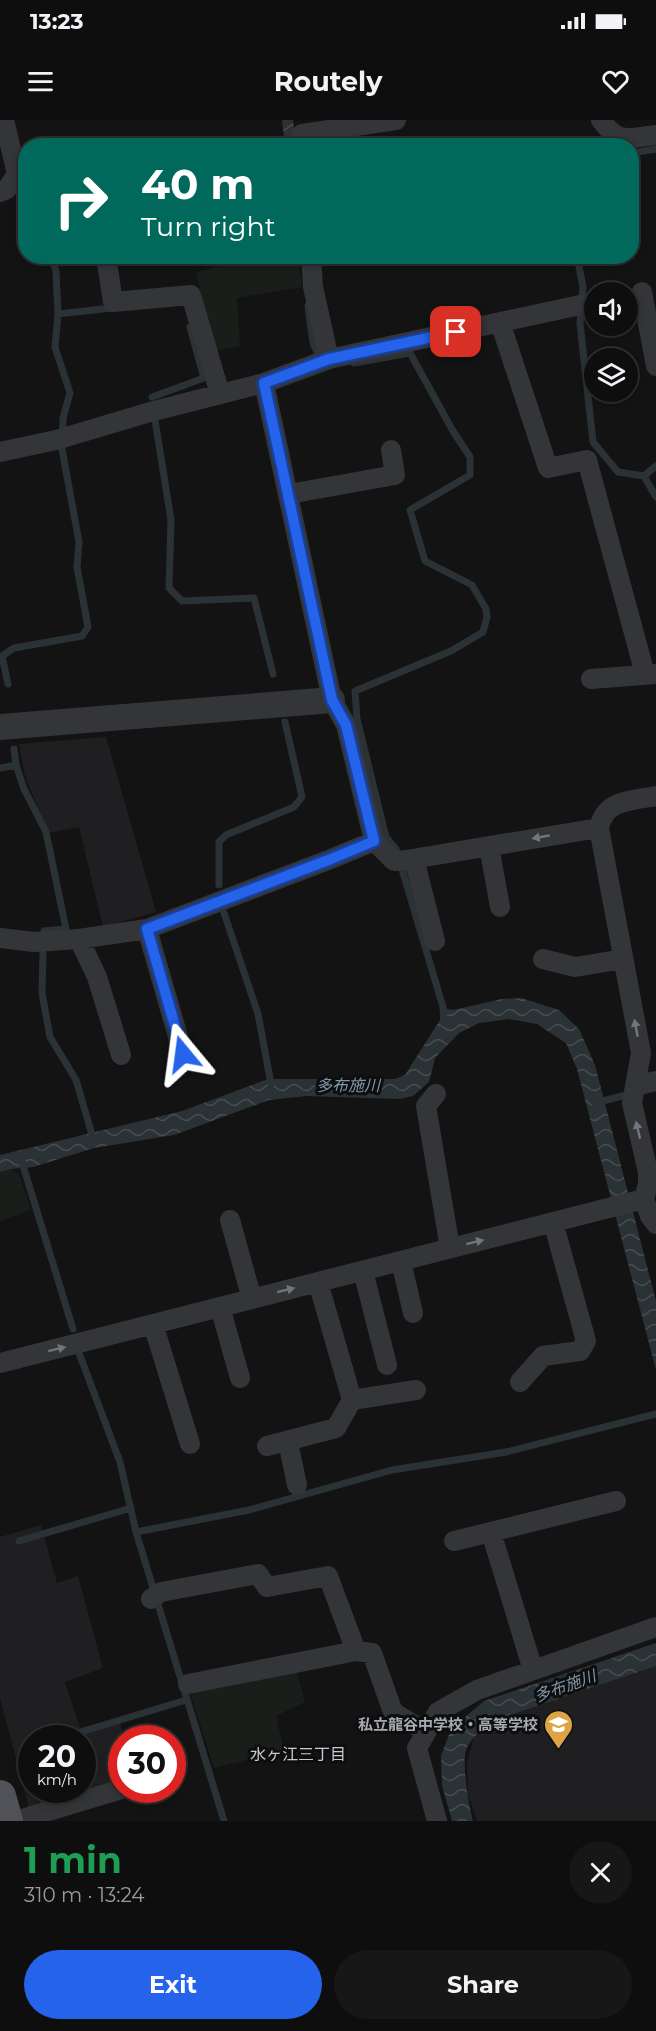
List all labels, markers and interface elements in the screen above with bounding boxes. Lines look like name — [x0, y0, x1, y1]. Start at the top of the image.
text: 13:23 — [30, 8, 83, 35]
icon: menu — [24, 65, 57, 98]
text: Routely — [274, 65, 382, 98]
icon: heart — [599, 65, 632, 98]
text: 40 m — [141, 158, 254, 210]
icon: right — [42, 162, 120, 240]
text: Turn right — [141, 210, 276, 243]
map controls — [584, 282, 638, 402]
button: sound — [584, 282, 638, 336]
pin — [430, 306, 481, 357]
icon: arrive — [439, 315, 472, 348]
button: layers — [584, 348, 638, 402]
one-way arrow — [532, 833, 551, 842]
one-way arrow — [631, 1019, 640, 1038]
position arrow — [151, 1022, 215, 1086]
water label: 多布施川 — [316, 1076, 382, 1095]
one-way arrow — [633, 1121, 643, 1140]
one-way arrow — [467, 1237, 485, 1246]
one-way arrow — [277, 1285, 296, 1295]
one-way arrow — [48, 1343, 66, 1353]
water label: 多布施川 — [532, 1665, 600, 1706]
school or university icon: 私立龍谷中学校・高等学校 — [543, 1708, 575, 1750]
place label: 私立龍谷中学校・高等学校 — [358, 1715, 538, 1734]
speed limit sign: 30 — [108, 1725, 186, 1803]
text: 20 — [38, 1738, 76, 1775]
district label: 水ヶ江三丁目 — [250, 1745, 346, 1764]
text: km/h — [37, 1770, 77, 1789]
text: 1 min — [24, 1838, 122, 1882]
button: close — [569, 1841, 632, 1904]
text: 310 m · 13:24 — [24, 1883, 145, 1907]
button: Exit — [24, 1950, 322, 2019]
button: Share — [334, 1950, 632, 2019]

